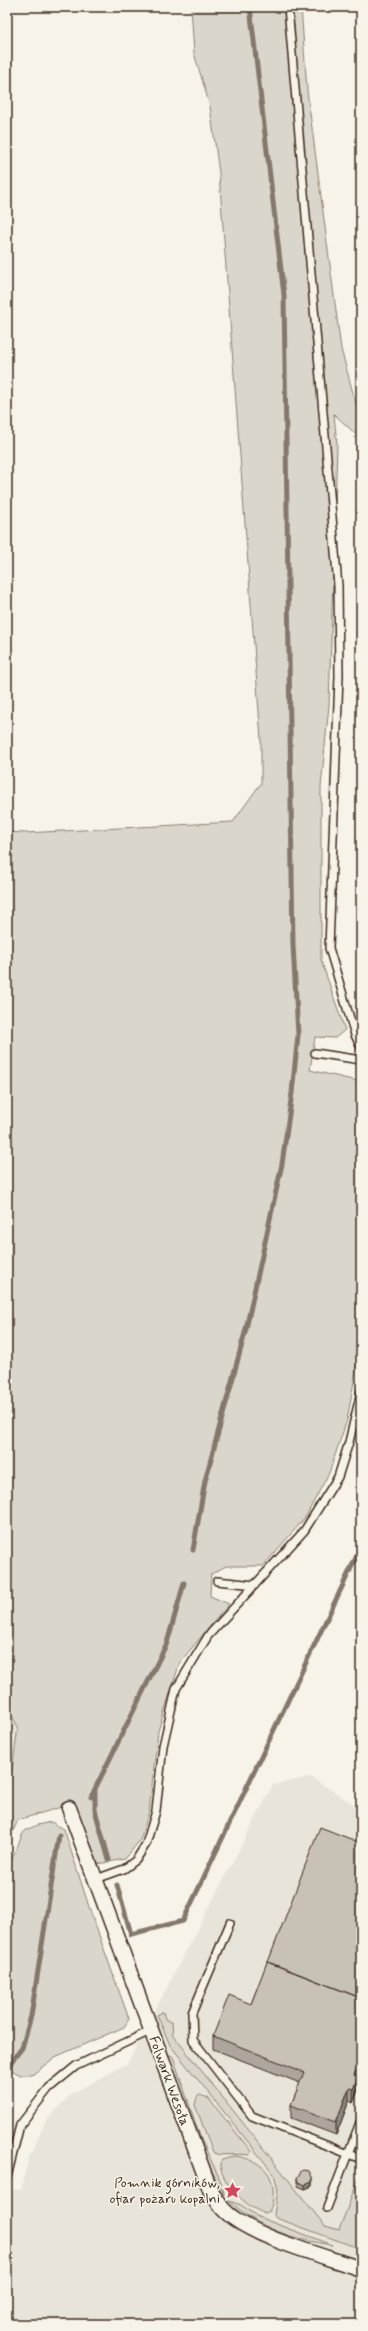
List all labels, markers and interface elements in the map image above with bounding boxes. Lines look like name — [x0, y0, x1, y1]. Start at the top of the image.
street label: Folwark Wesoła — [144, 2034, 194, 2128]
place label: Pomnik górników, ofiar pożaru kopalni — [109, 2174, 220, 2208]
place icon: Pomnik górników, ofiar pożaru kopalni — [223, 2181, 243, 2201]

